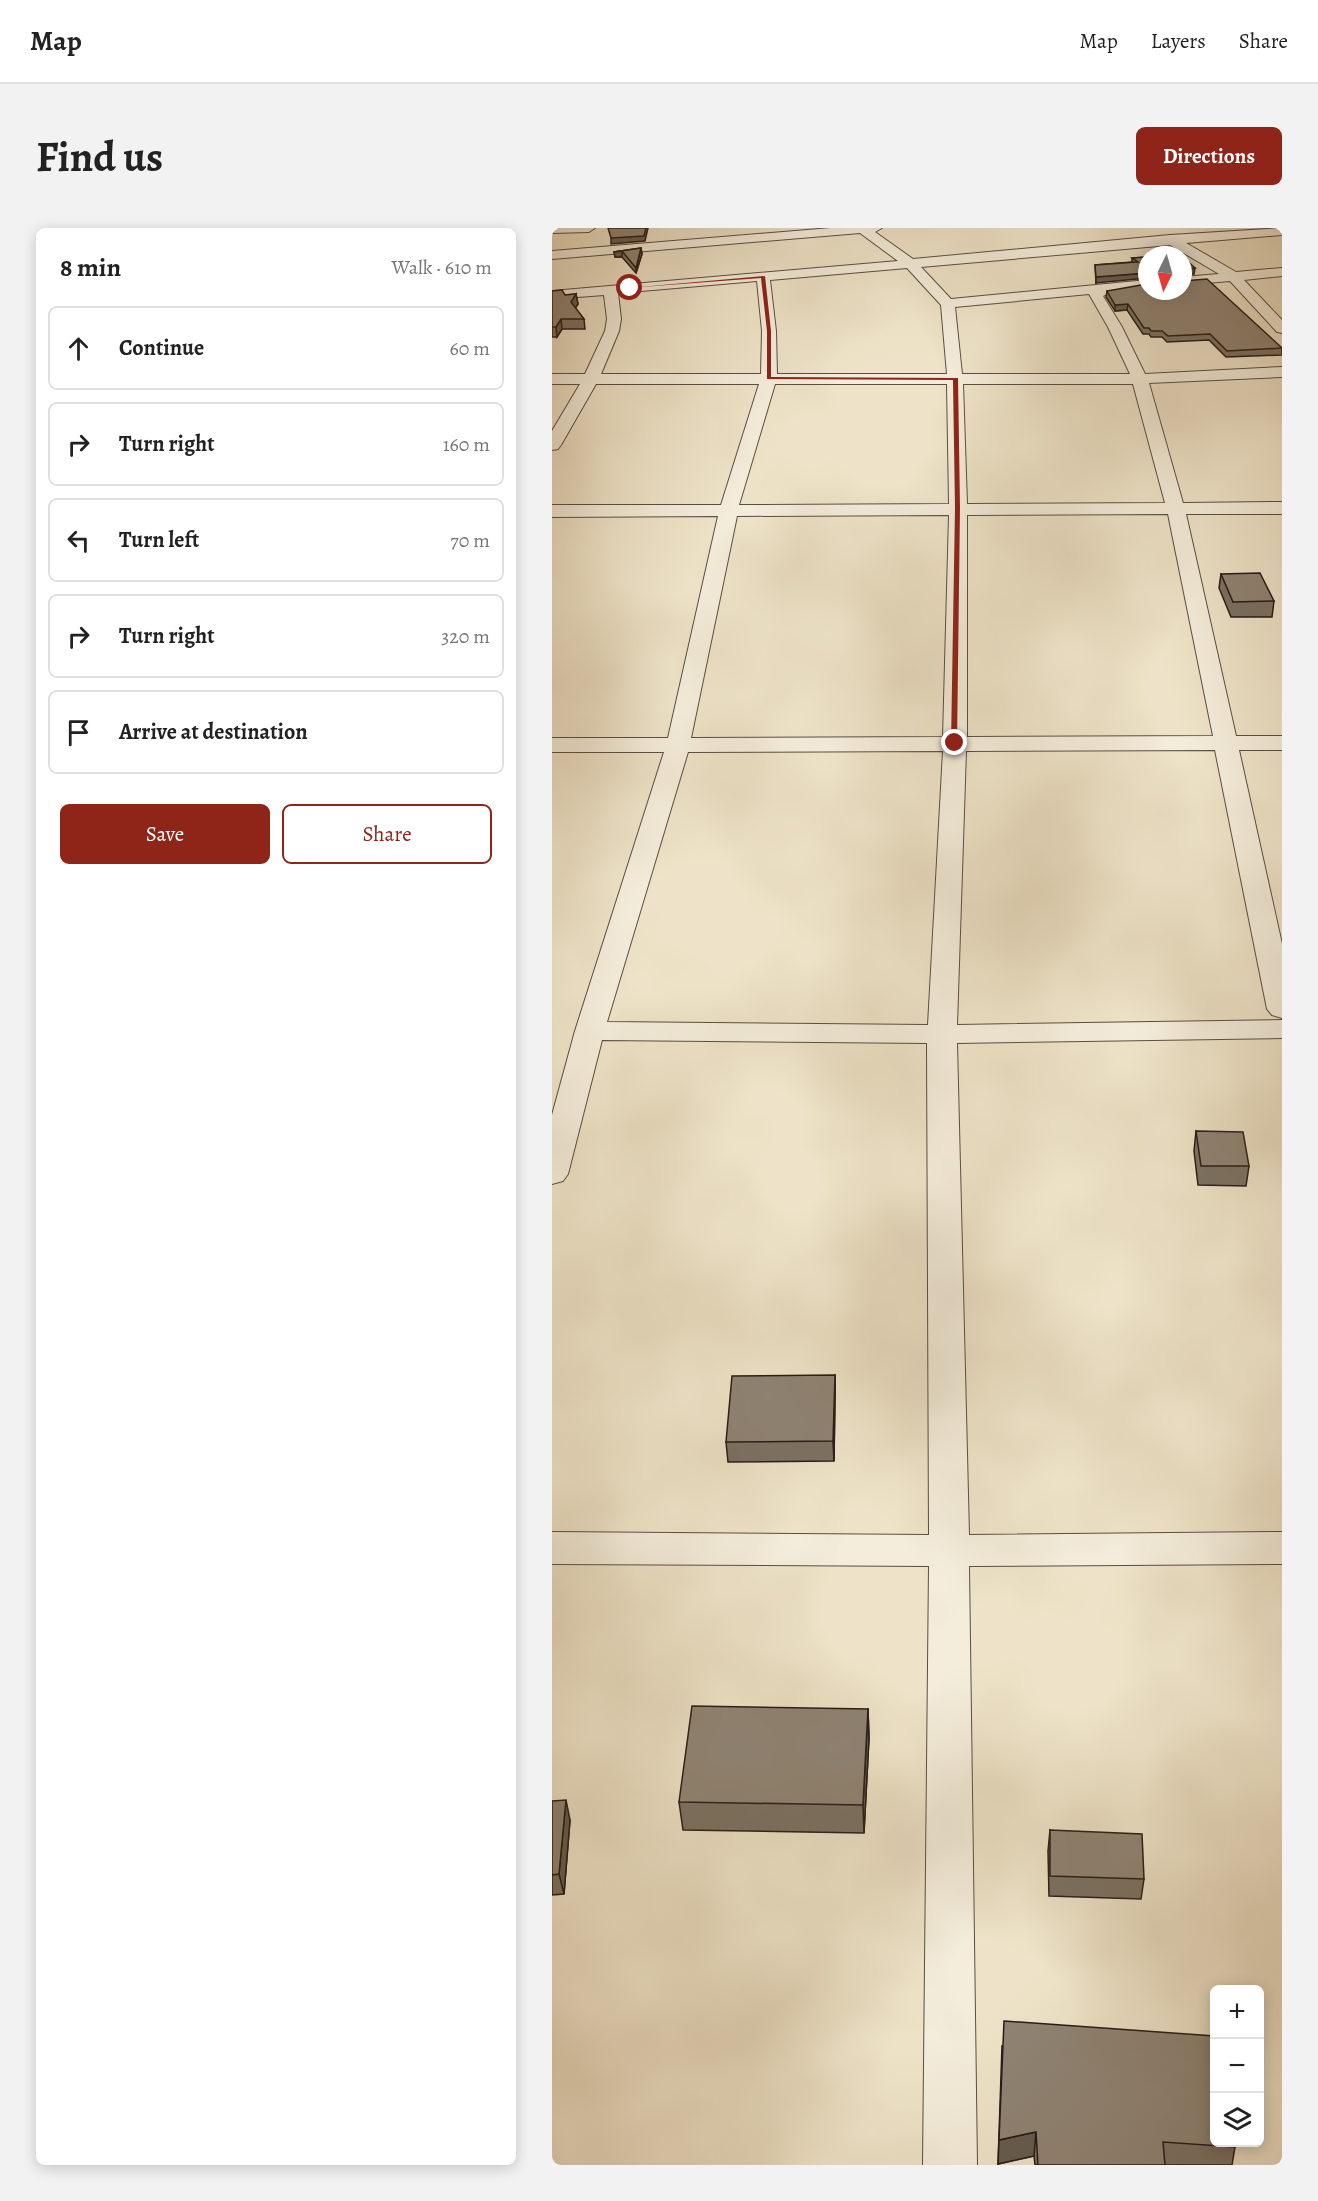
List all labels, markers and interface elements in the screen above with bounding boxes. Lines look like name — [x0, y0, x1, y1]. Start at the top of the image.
text: Map — [30, 22, 82, 60]
text: Map — [1079, 27, 1118, 55]
text: Layers — [1151, 27, 1206, 55]
text: Share — [1239, 27, 1288, 55]
button: Directions — [1136, 127, 1282, 185]
text: Find us — [36, 128, 163, 185]
north arrow — [1138, 246, 1192, 300]
text: 8 min — [60, 250, 121, 285]
text: Walk · 610 m — [392, 254, 492, 281]
route start — [616, 274, 642, 300]
icon: ahead — [62, 332, 95, 365]
text: Continue — [119, 333, 204, 363]
text: 60 m — [450, 335, 490, 362]
icon: right — [62, 428, 95, 461]
text: Turn right — [119, 429, 215, 459]
text: 160 m — [443, 431, 490, 458]
icon: left — [62, 524, 95, 557]
text: Turn left — [119, 525, 199, 555]
text: 70 m — [450, 527, 490, 554]
icon: right — [62, 620, 95, 653]
text: Turn right — [119, 621, 215, 651]
text: 320 m — [441, 623, 490, 650]
icon: arrive — [62, 716, 95, 749]
text: Arrive at destination — [119, 717, 308, 747]
route end — [941, 729, 967, 755]
button: Save — [60, 804, 270, 864]
button: Share — [282, 804, 492, 864]
map controls — [1210, 1985, 1264, 2147]
button: + — [1210, 1985, 1264, 2039]
button: − — [1210, 2039, 1264, 2093]
button: layers — [1210, 2093, 1264, 2147]

